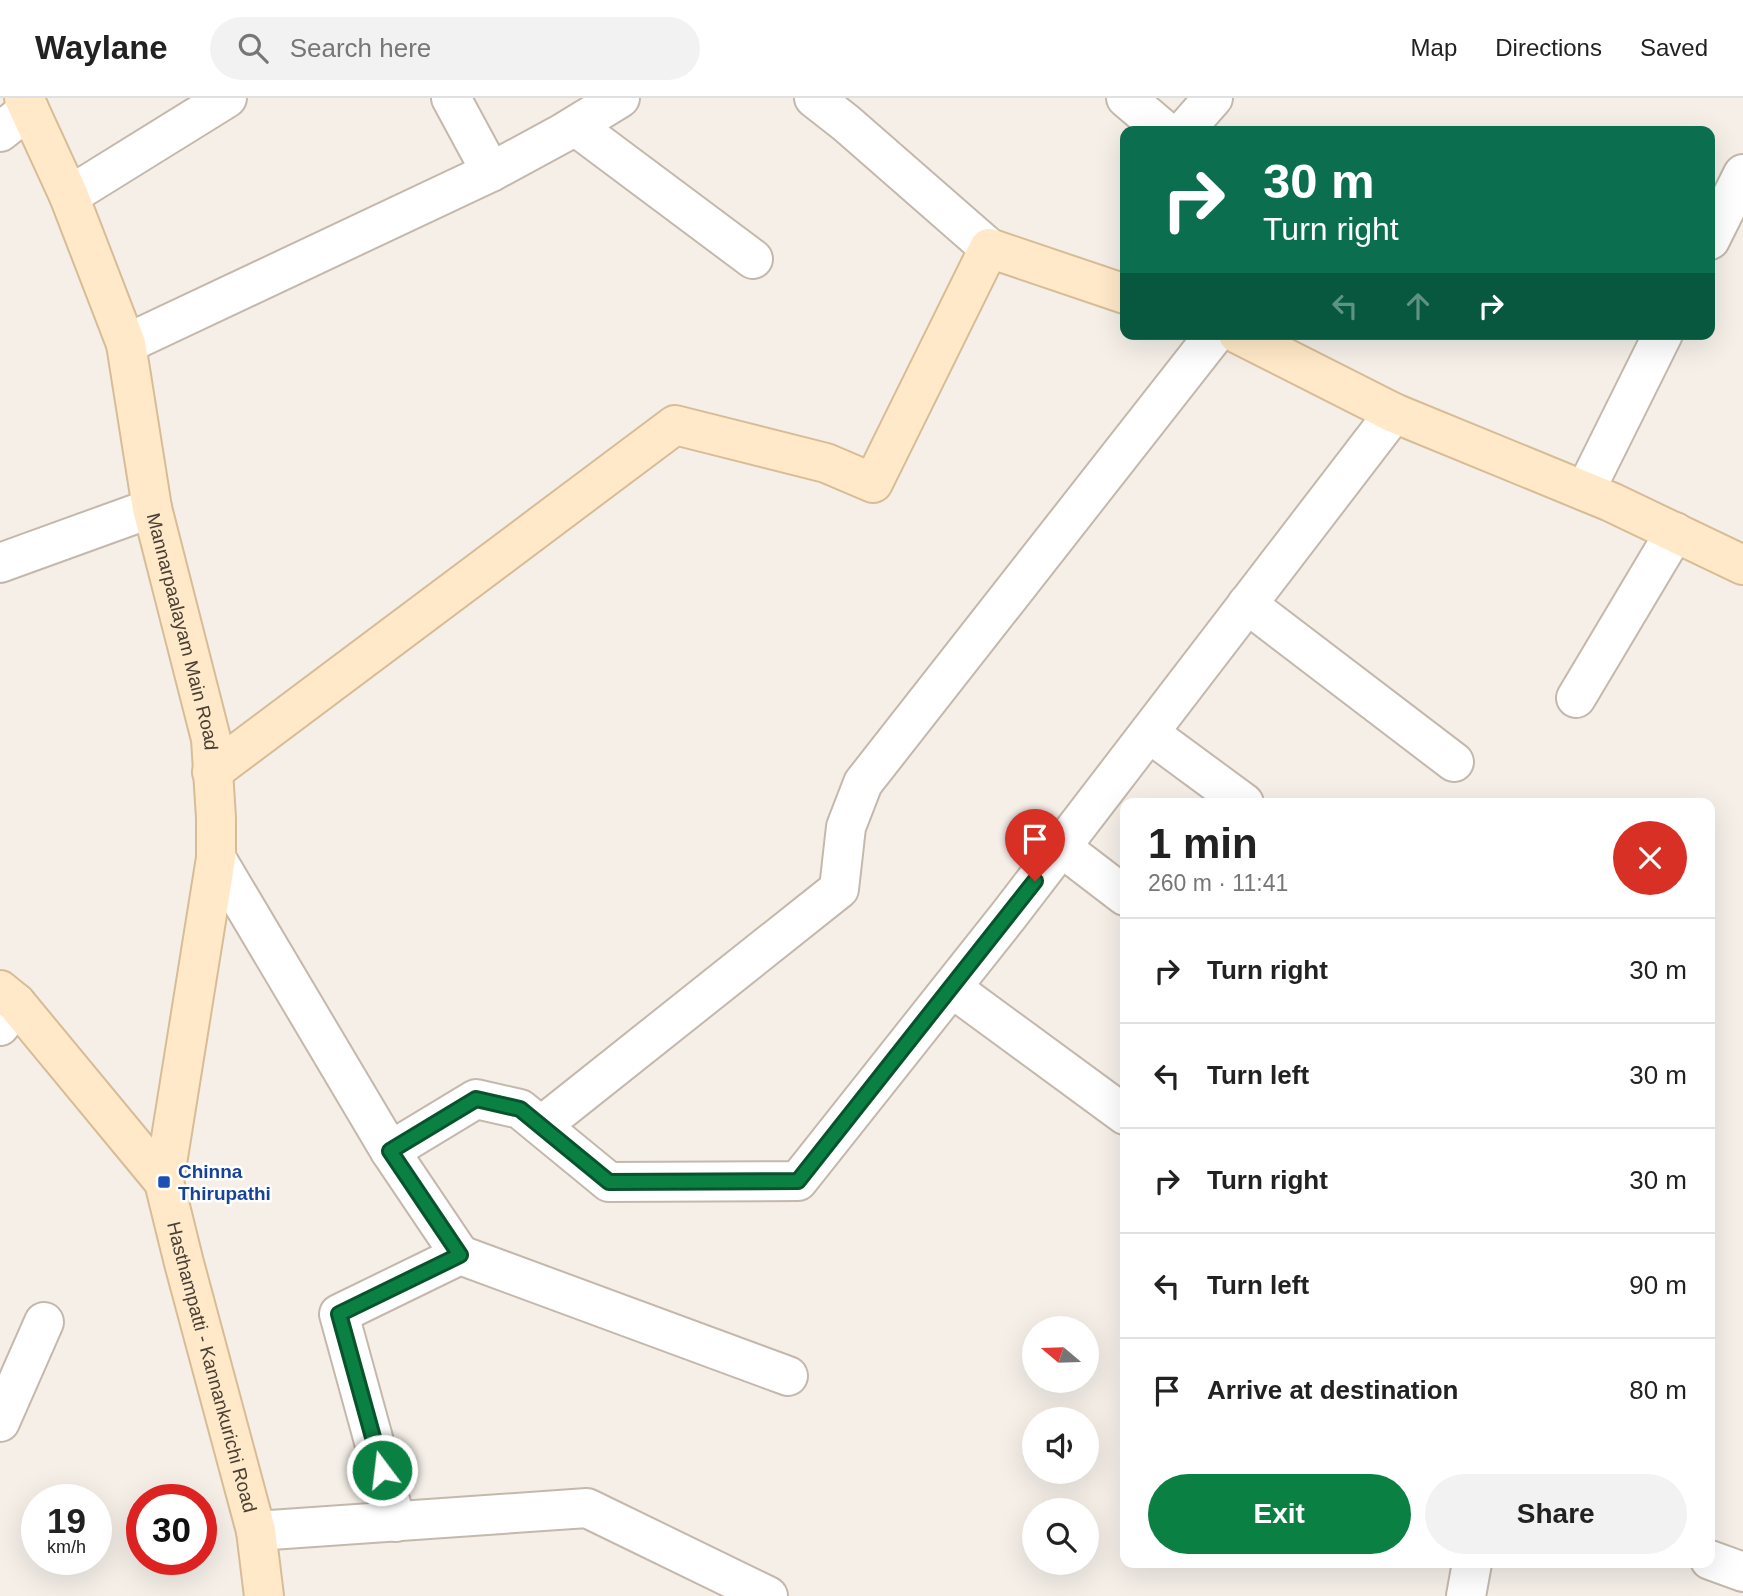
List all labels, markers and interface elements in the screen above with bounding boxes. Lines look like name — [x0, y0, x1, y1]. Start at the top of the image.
search box — [210, 17, 700, 80]
text: Waylane — [35, 29, 168, 66]
icon: search — [234, 29, 272, 67]
text: Search here — [290, 33, 431, 63]
text: Map — [1411, 34, 1457, 61]
text: Directions — [1495, 34, 1602, 61]
text: Saved — [1640, 34, 1708, 61]
icon: right — [1148, 154, 1239, 245]
text: 30 m — [1263, 154, 1375, 208]
text: Turn right — [1263, 211, 1399, 247]
icon: left — [1326, 287, 1364, 325]
icon: ahead — [1399, 287, 1437, 325]
icon: right — [1472, 287, 1510, 325]
street label: Mannarpaalayam Main Road — [143, 511, 222, 751]
pin — [1005, 809, 1065, 881]
icon: arrive — [1016, 820, 1054, 858]
text: 1 min — [1148, 820, 1258, 867]
button: close — [1613, 821, 1687, 895]
text: 260 m · 11:41 — [1148, 870, 1288, 896]
icon: right — [1148, 952, 1186, 990]
text: Turn right — [1207, 955, 1328, 985]
text: 30 m — [1629, 955, 1687, 985]
icon: left — [1148, 1057, 1186, 1095]
text: Turn left — [1207, 1060, 1309, 1090]
text: 30 m — [1629, 1060, 1687, 1090]
place label: Chinna Thirupathi — [178, 1161, 271, 1204]
icon: right — [1148, 1162, 1186, 1200]
text: Turn right — [1207, 1165, 1328, 1195]
text: 30 m — [1629, 1165, 1687, 1195]
marker: Chinna Thirupathi — [156, 1174, 172, 1190]
street label: Hasthampatti - Kannankurichi Road — [163, 1219, 261, 1515]
icon: left — [1148, 1267, 1186, 1305]
text: Turn left — [1207, 1270, 1309, 1300]
text: 90 m — [1629, 1270, 1687, 1300]
north arrow — [1022, 1316, 1099, 1393]
map controls — [1022, 1316, 1099, 1575]
icon: arrive — [1148, 1372, 1186, 1410]
text: Arrive at destination — [1207, 1375, 1458, 1405]
text: 80 m — [1629, 1375, 1687, 1405]
button: sound — [1022, 1407, 1099, 1484]
position arrow — [345, 1433, 419, 1507]
button: Exit — [1148, 1474, 1411, 1554]
button: Share — [1425, 1474, 1687, 1554]
speed limit sign: 30 — [126, 1484, 217, 1575]
button: search — [1022, 1498, 1099, 1575]
text: 19 — [47, 1501, 86, 1540]
text: km/h — [47, 1537, 86, 1557]

